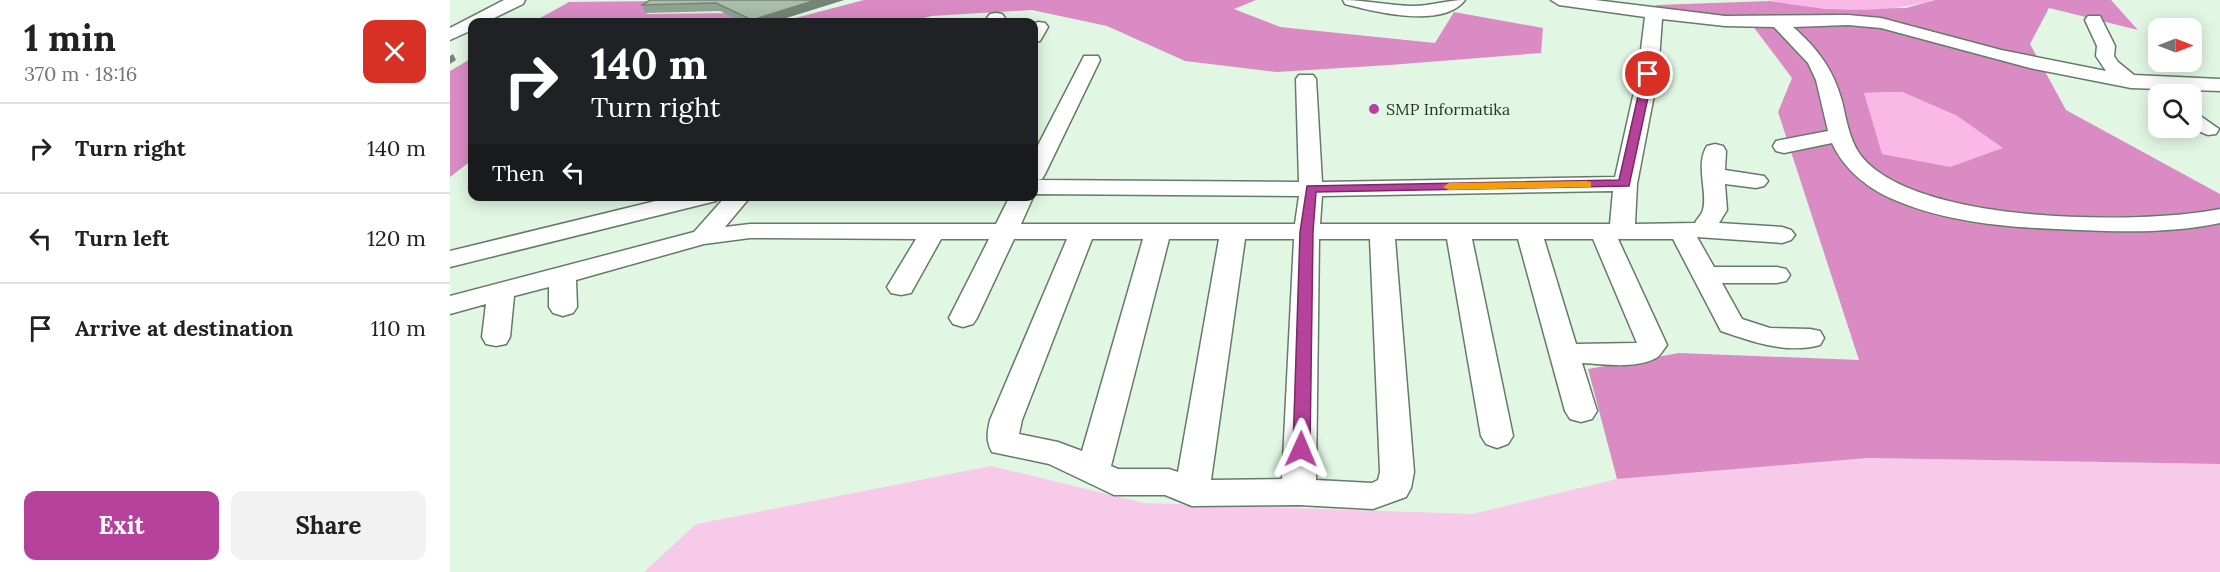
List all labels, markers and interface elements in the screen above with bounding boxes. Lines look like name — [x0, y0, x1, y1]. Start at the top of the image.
text: 1 min — [24, 15, 116, 61]
north arrow — [2148, 18, 2202, 72]
map controls — [2148, 18, 2202, 138]
button: close — [363, 20, 426, 83]
text: 140 m — [591, 37, 707, 91]
icon: right — [492, 42, 570, 120]
pin — [1622, 48, 1673, 99]
icon: arrive — [1631, 57, 1664, 90]
text: 370 m · 18:16 — [24, 61, 137, 86]
button: search — [2148, 84, 2202, 138]
text: Turn right — [591, 90, 720, 124]
place label: SMP Informatika — [1386, 99, 1510, 119]
marker: SMP Informatika — [1367, 102, 1381, 116]
icon: right — [24, 132, 57, 165]
text: Turn right — [75, 134, 186, 162]
text: 140 m — [367, 134, 426, 162]
icon: left — [557, 156, 590, 189]
text: Then — [492, 159, 545, 187]
icon: left — [24, 222, 57, 255]
text: Turn left — [75, 224, 169, 252]
text: 120 m — [367, 224, 426, 252]
icon: arrive — [24, 312, 57, 345]
text: Arrive at destination — [75, 314, 293, 342]
text: 110 m — [371, 314, 426, 342]
position arrow — [1269, 417, 1333, 481]
button: Exit — [24, 491, 219, 560]
button: Share — [231, 491, 426, 560]

